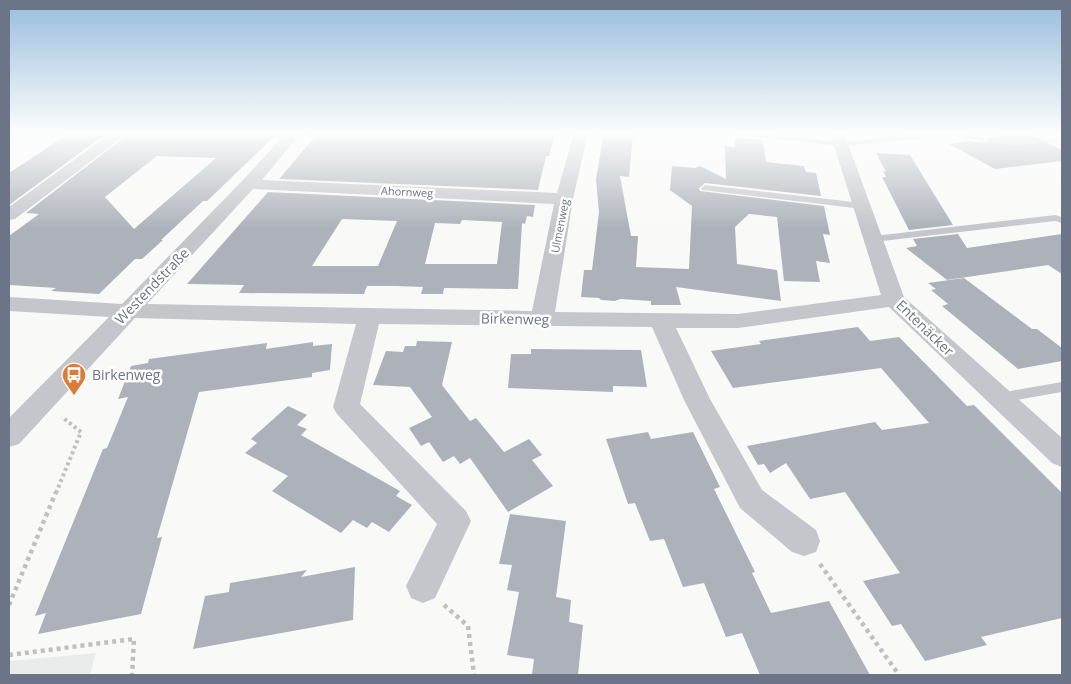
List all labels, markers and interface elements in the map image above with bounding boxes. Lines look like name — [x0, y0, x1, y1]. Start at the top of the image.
street label: Ahornweg — [381, 183, 434, 200]
street label: Ulmenweg — [547, 198, 572, 254]
street label: Westendstraße — [110, 243, 193, 328]
street label: Entenäcker — [892, 295, 958, 360]
street label: Birkenweg — [481, 308, 550, 329]
bus stop icon: Birkenweg — [61, 362, 87, 396]
place label: Birkenweg — [92, 365, 161, 384]

